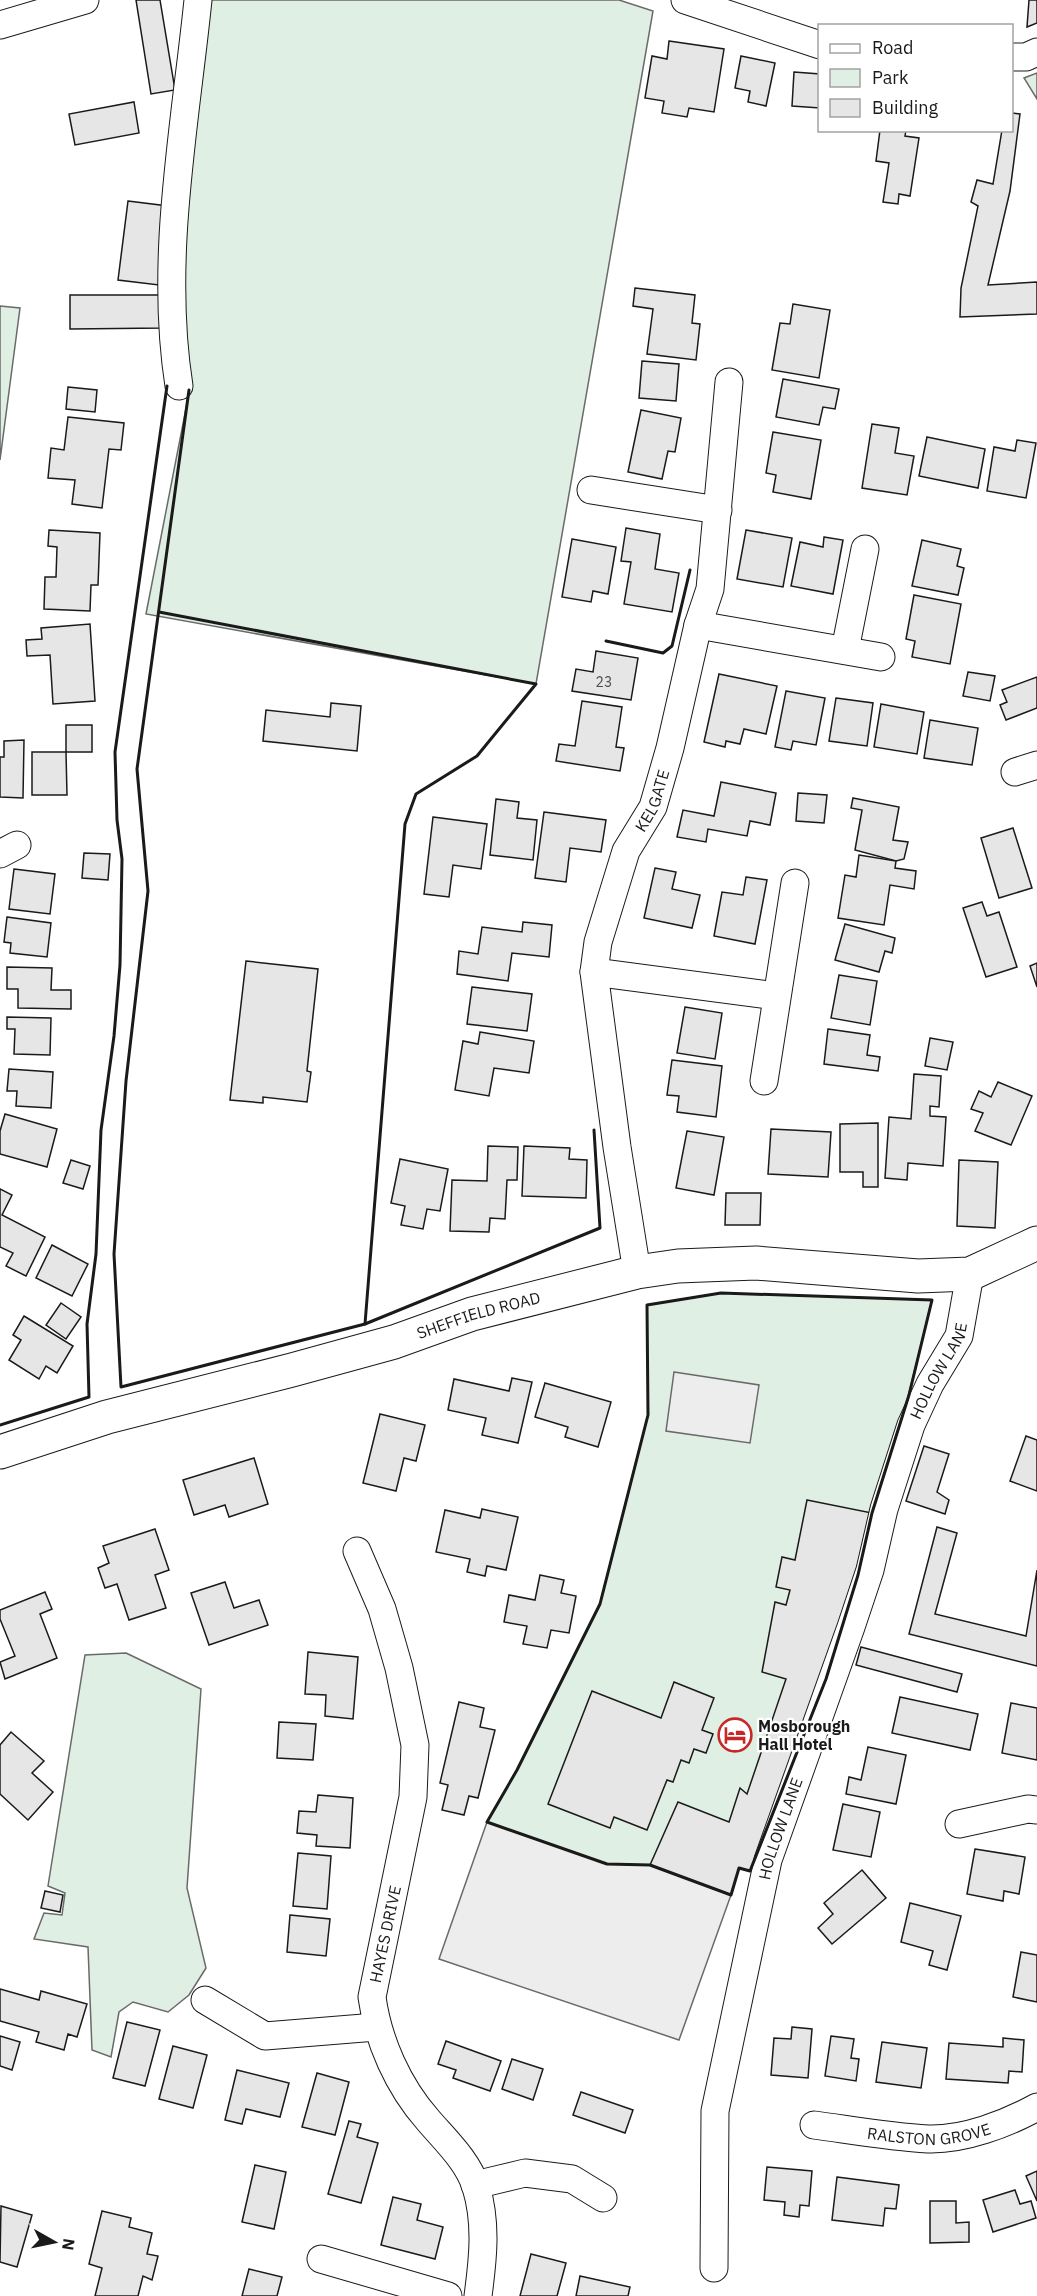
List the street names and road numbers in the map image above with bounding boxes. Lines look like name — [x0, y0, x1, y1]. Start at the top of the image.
street label: KELGATE — [630, 767, 673, 835]
street label: SHEFFIELD ROAD — [414, 1287, 542, 1343]
street label: HOLLOW LANE — [905, 1321, 971, 1422]
street label: HOLLOW LANE — [754, 1775, 807, 1882]
street label: HAYES DRIVE — [365, 1883, 405, 1985]
street label: RALSTON GROVE — [866, 2118, 993, 2149]

